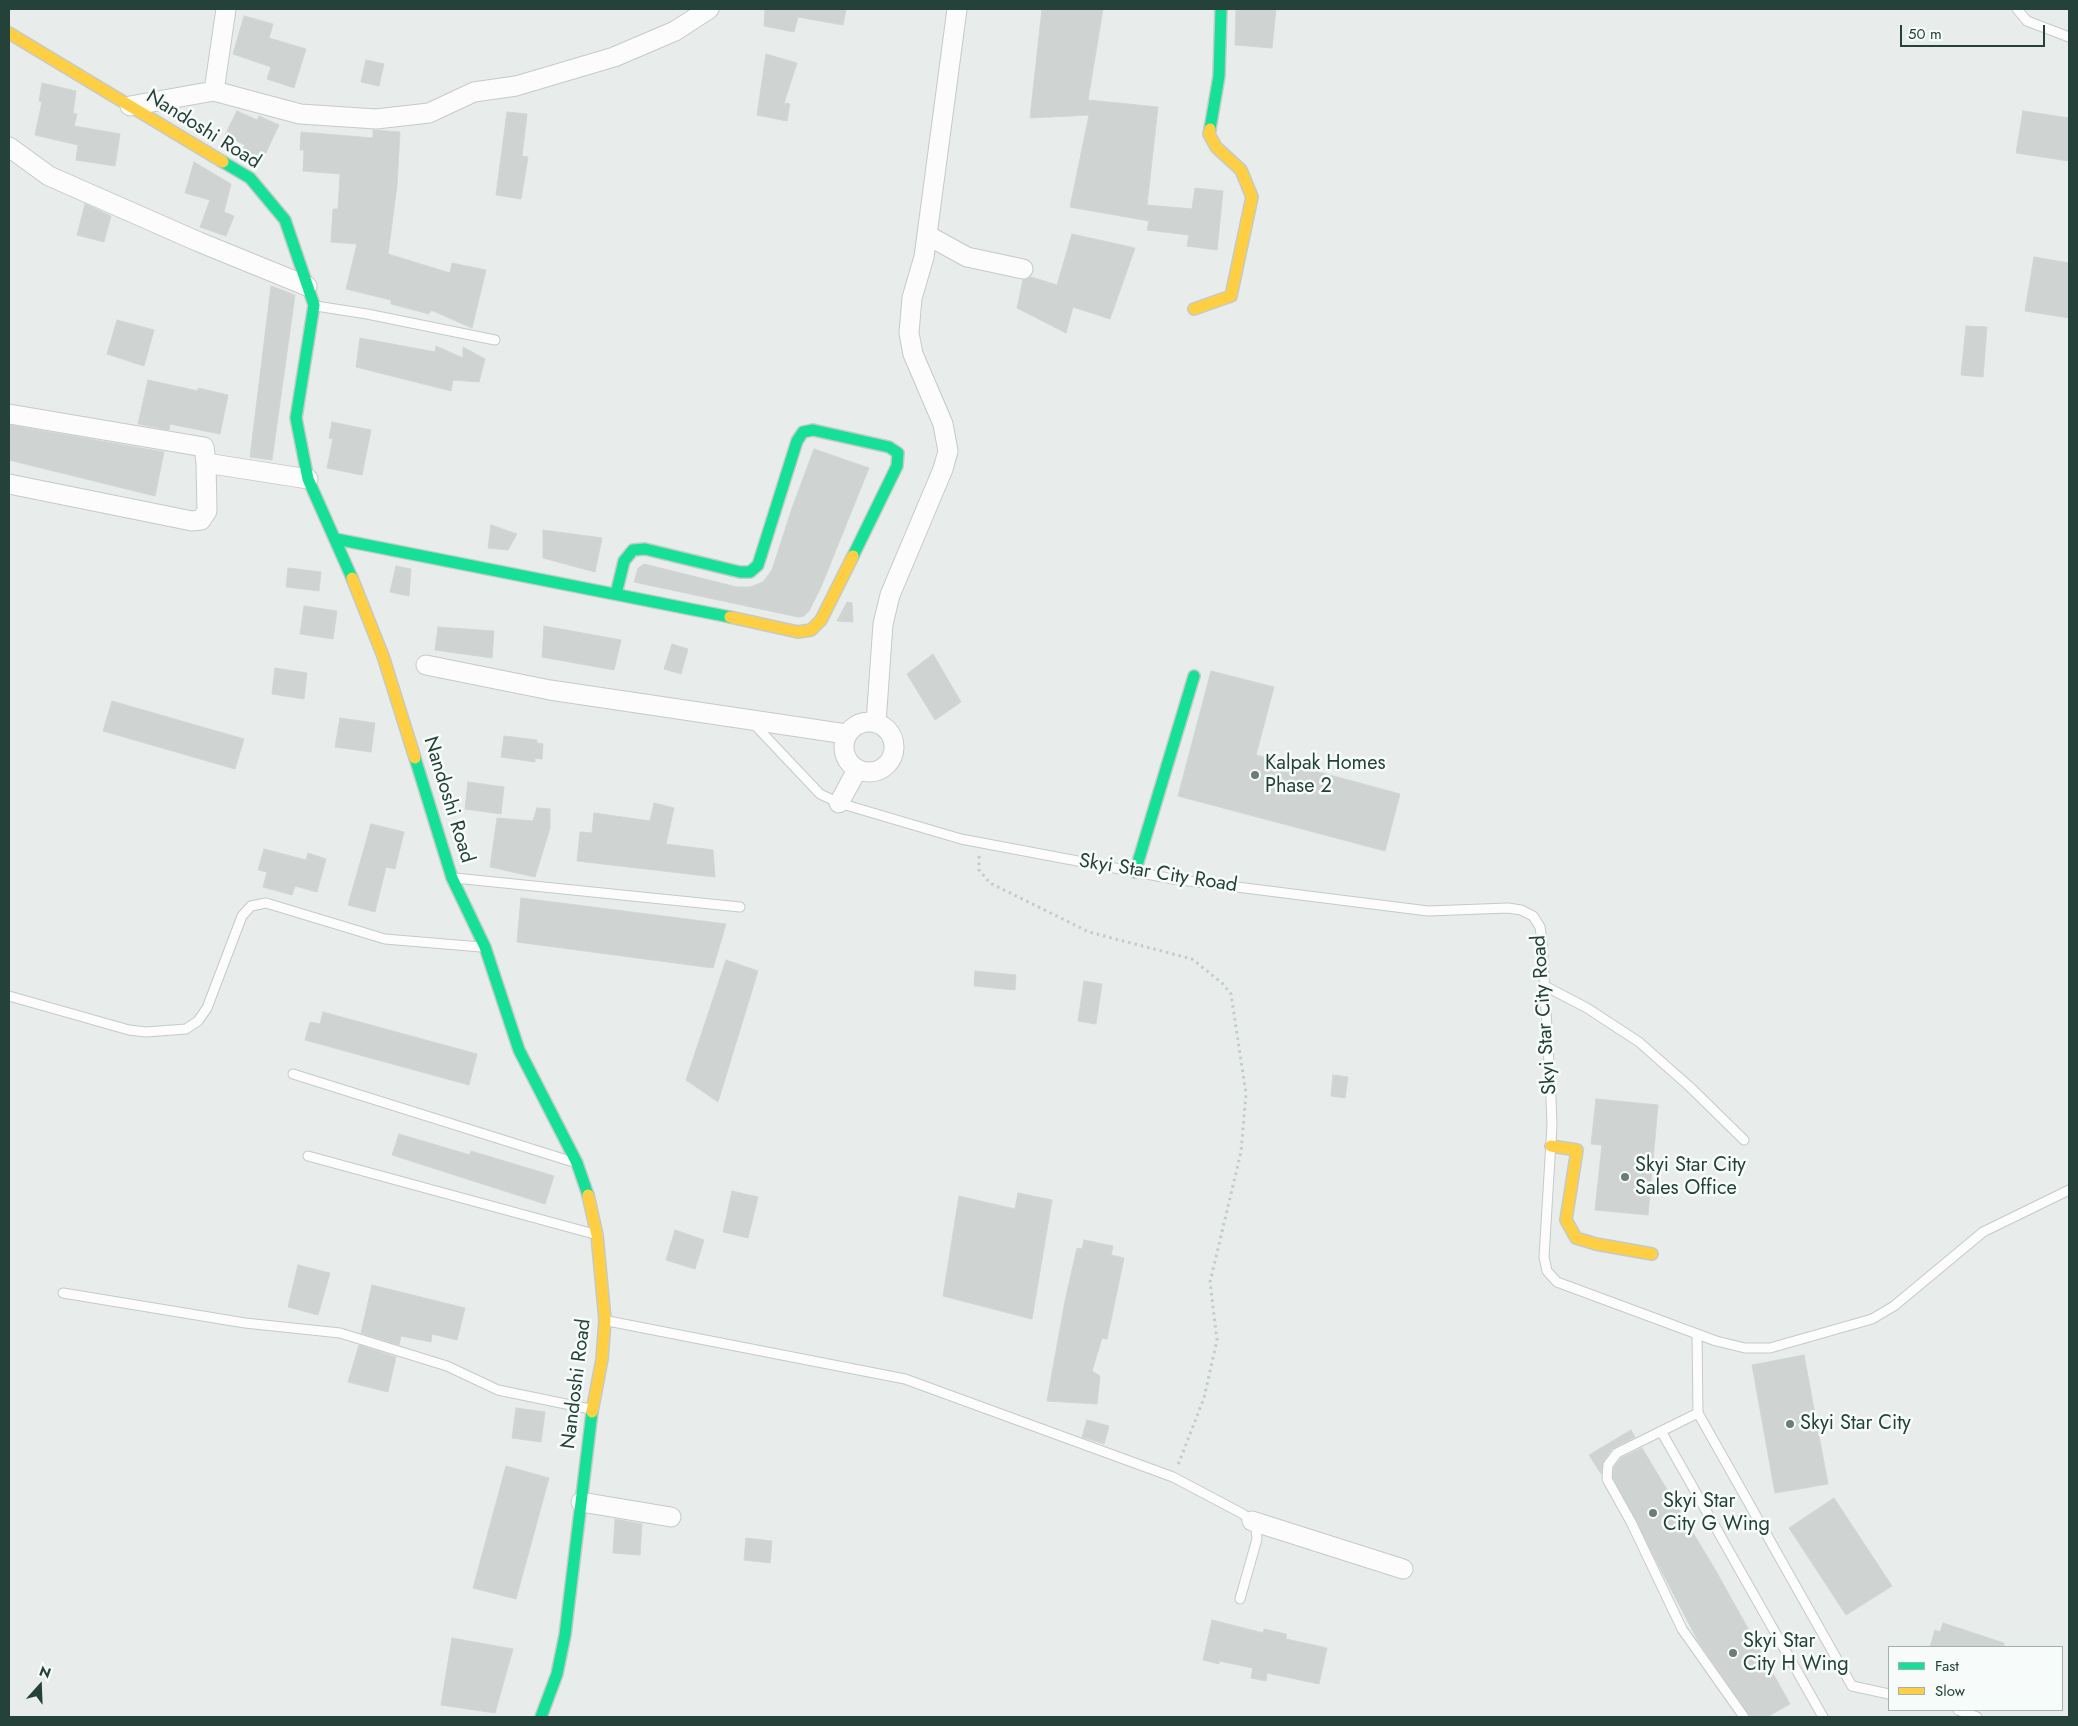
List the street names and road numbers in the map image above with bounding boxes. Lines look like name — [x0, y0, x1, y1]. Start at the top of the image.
street label: Nandoshi Road — [141, 85, 265, 175]
street label: Nandoshi Road — [417, 734, 479, 866]
street label: Skyi Star City Road — [1077, 850, 1239, 898]
street label: Skyi Star City Road — [1527, 934, 1563, 1096]
street label: Nandoshi Road — [557, 1318, 597, 1450]

